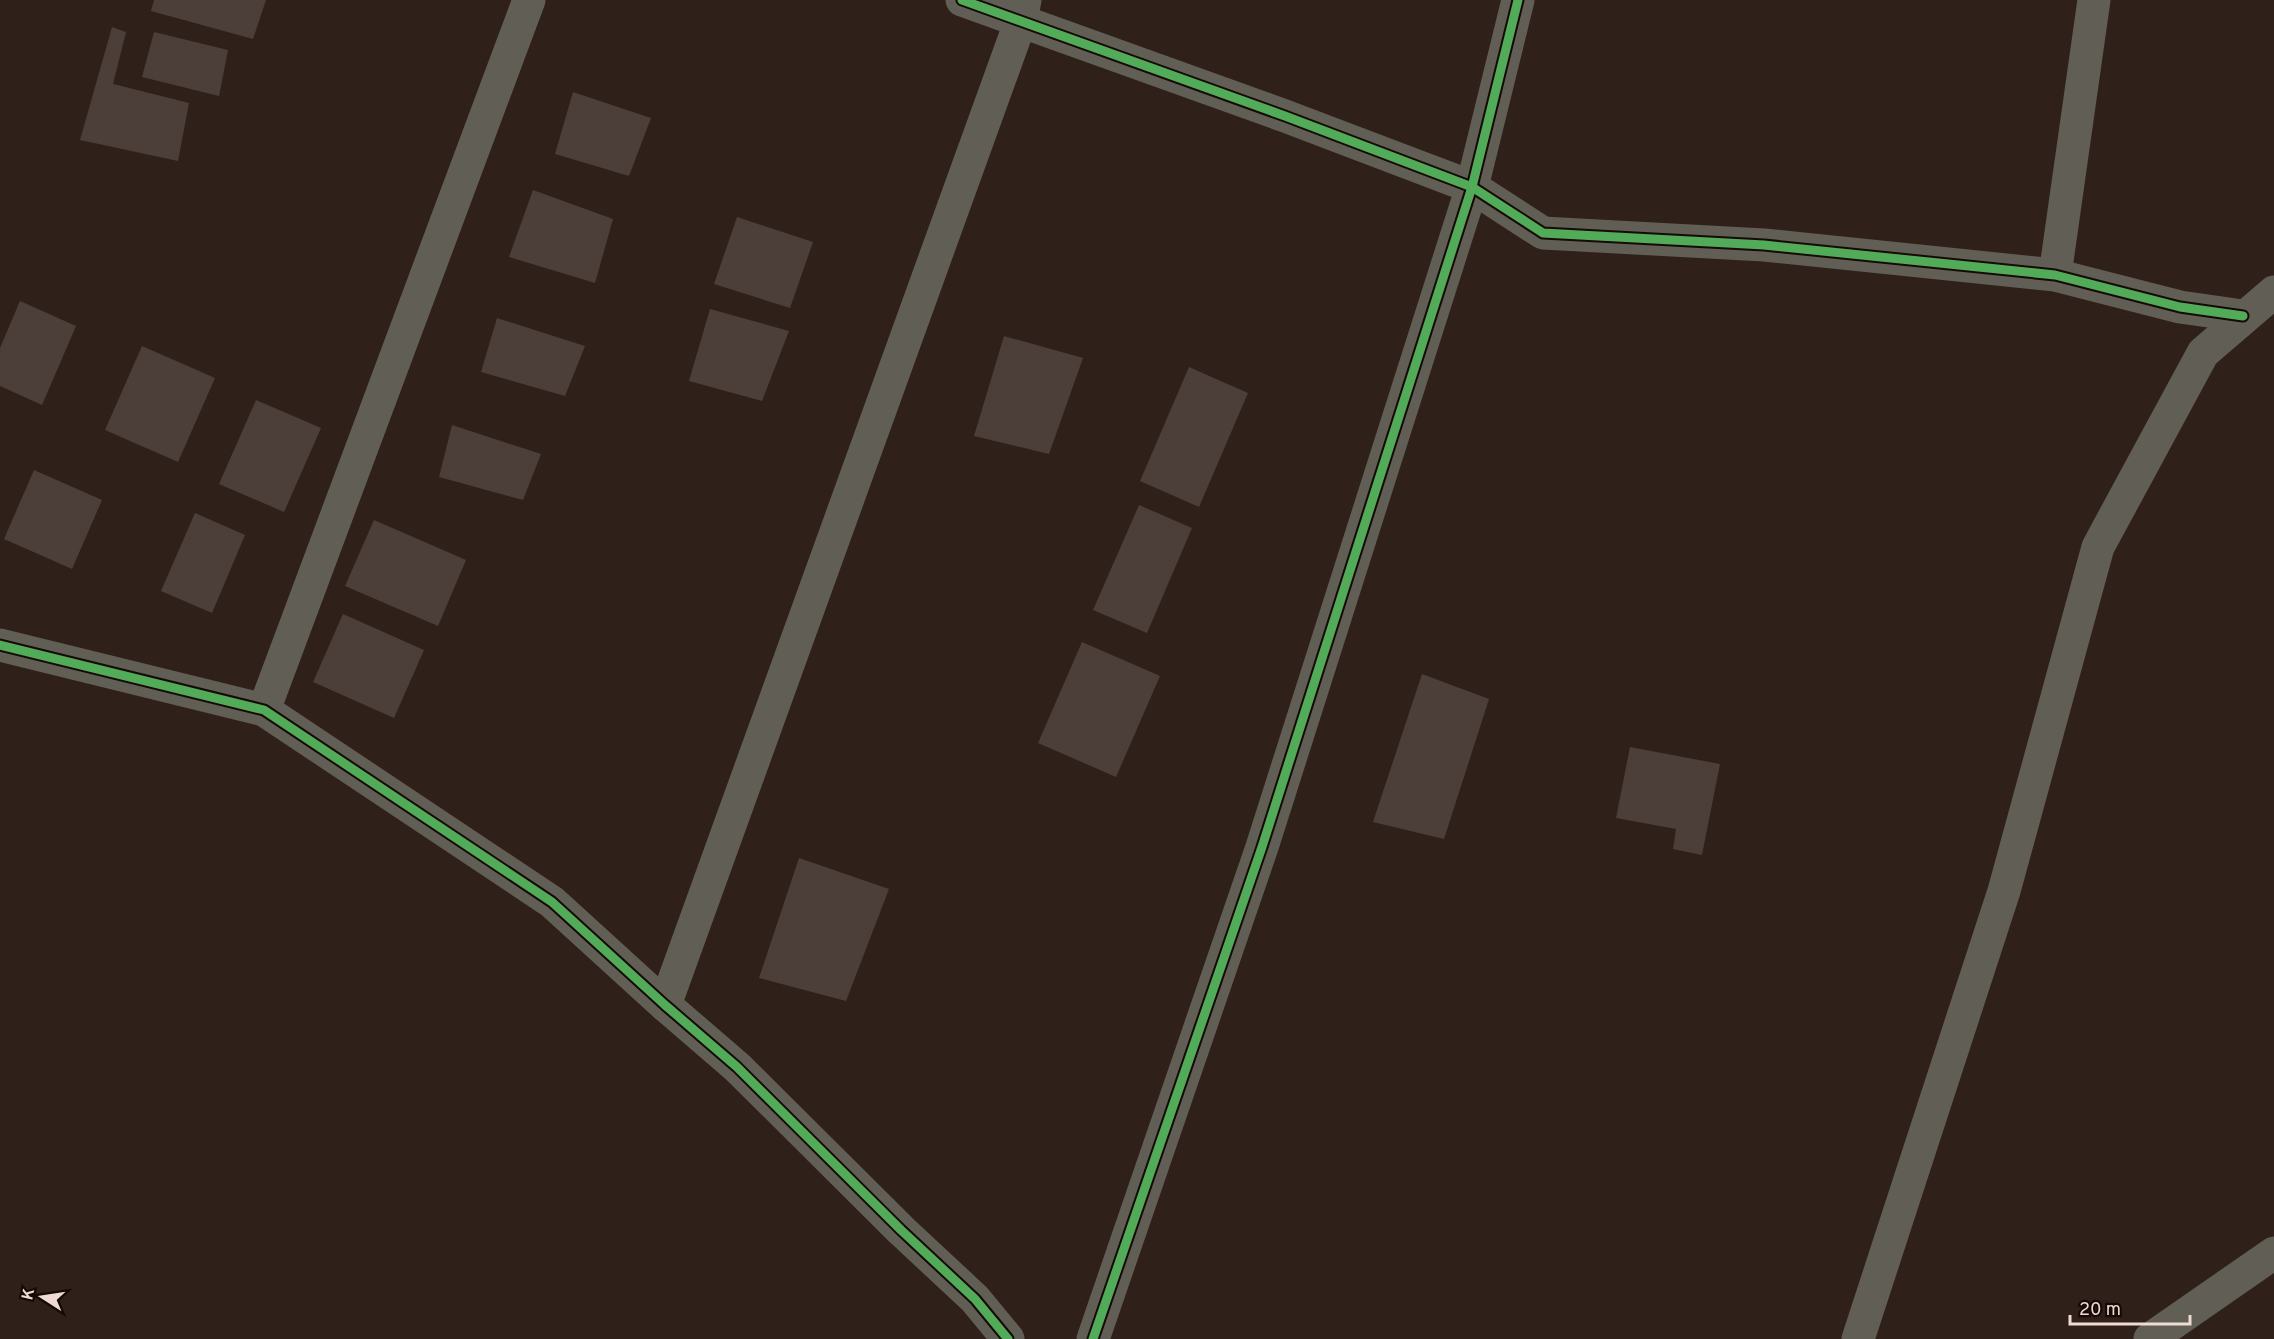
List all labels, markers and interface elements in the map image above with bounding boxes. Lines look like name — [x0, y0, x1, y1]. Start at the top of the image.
north arrow — [12, 1267, 72, 1327]
text: K — [18, 1287, 40, 1302]
scale bar — [2070, 1288, 2190, 1326]
text: 20 m — [2079, 1299, 2121, 1322]

